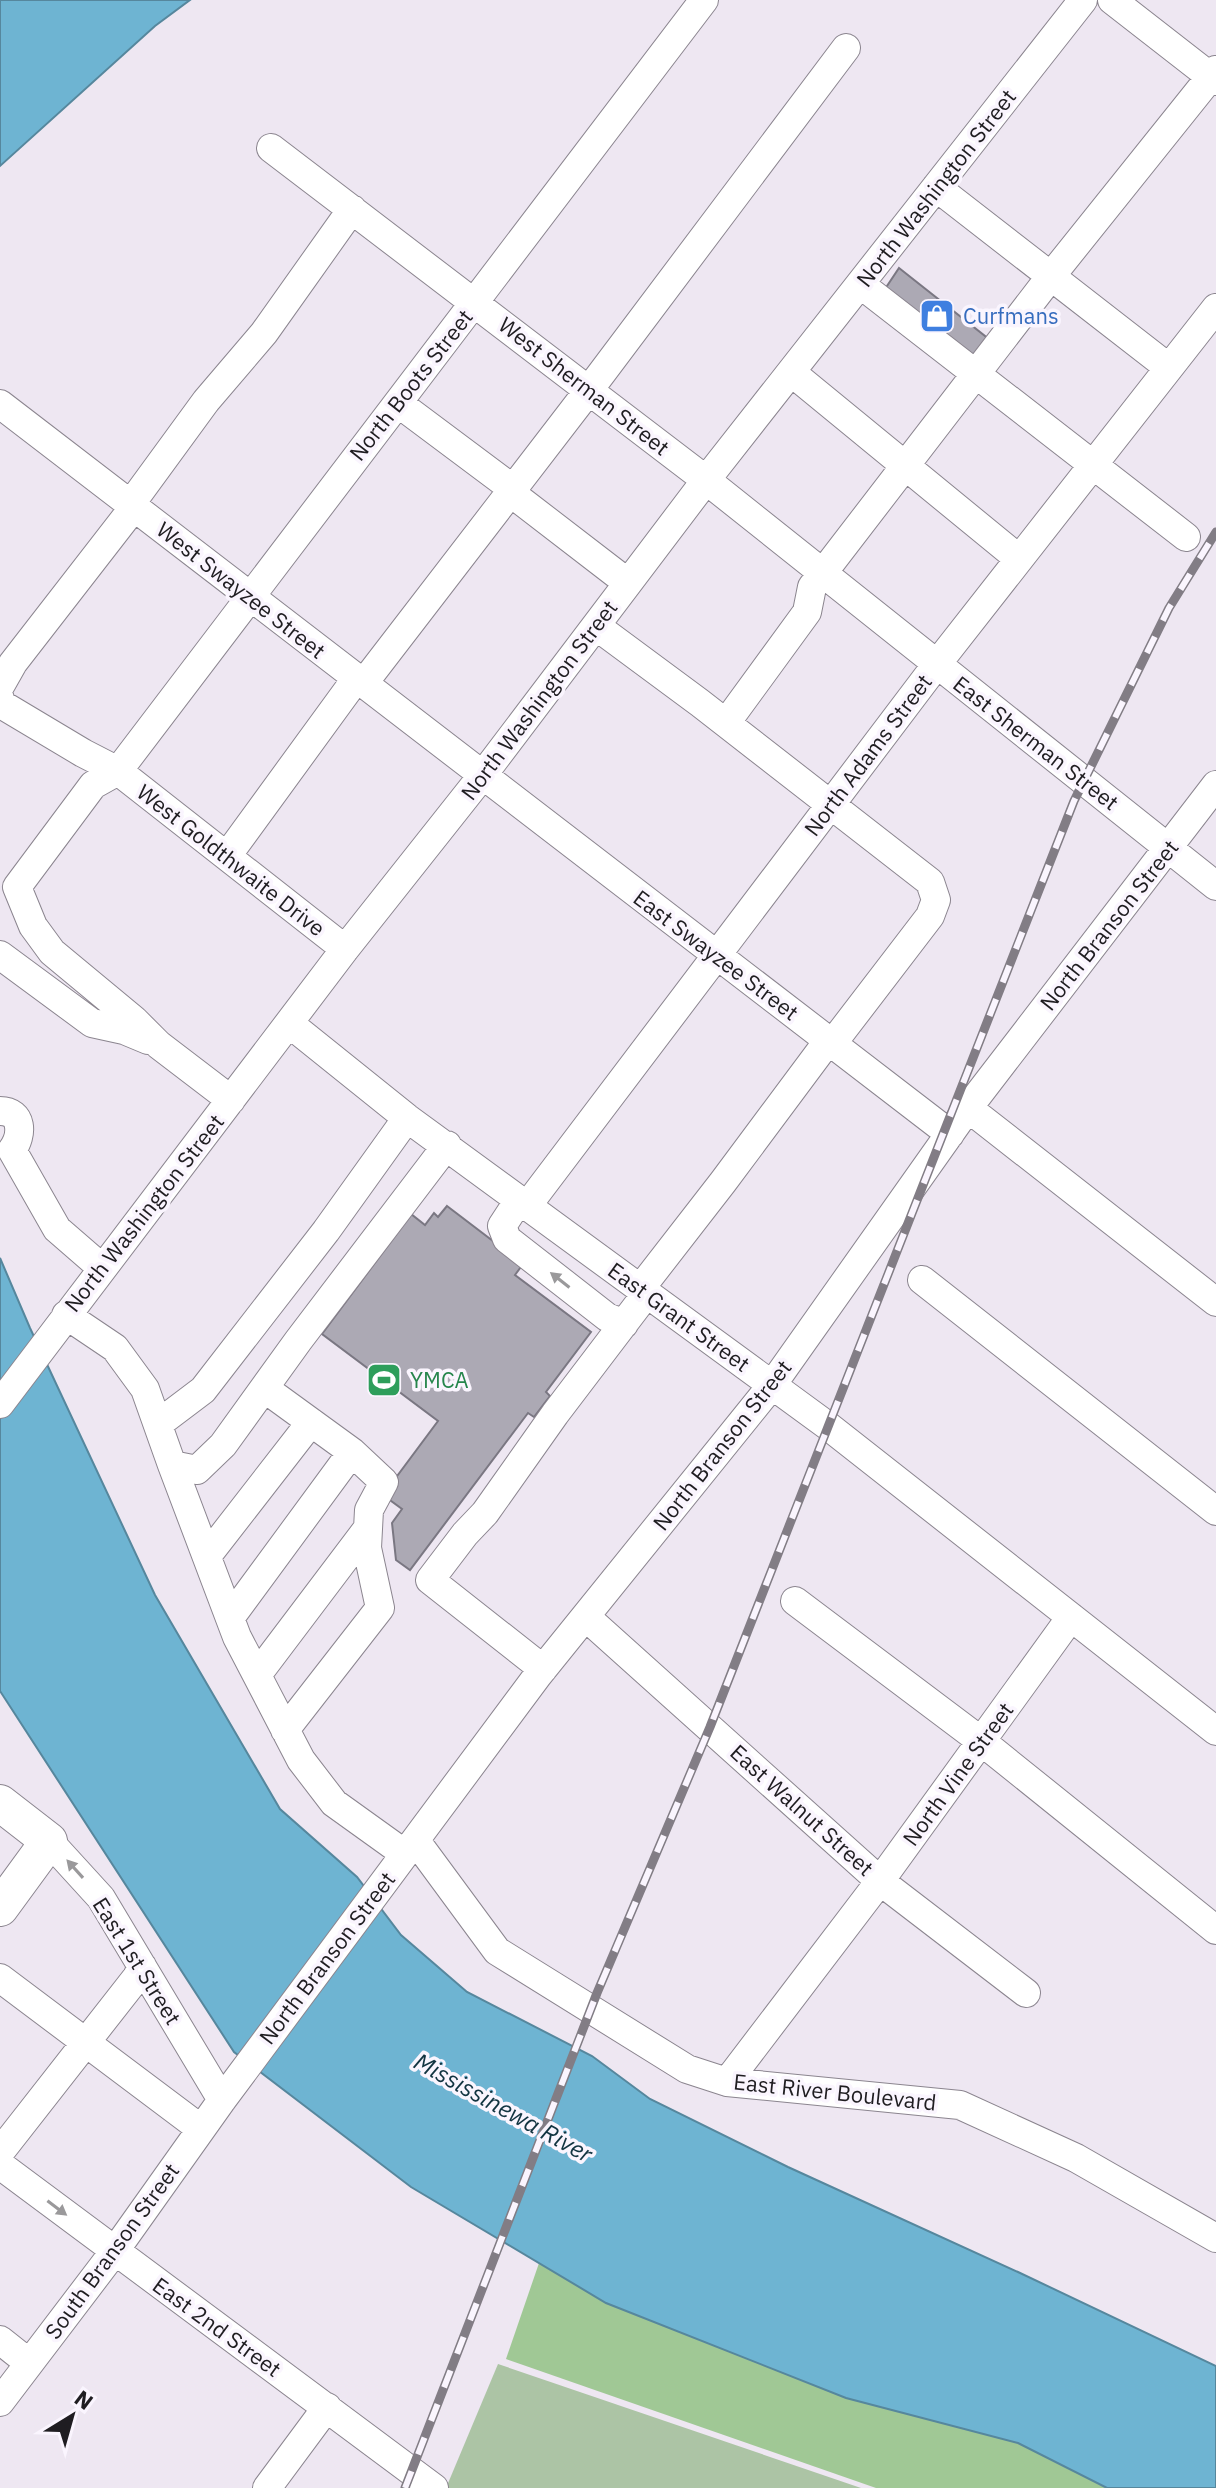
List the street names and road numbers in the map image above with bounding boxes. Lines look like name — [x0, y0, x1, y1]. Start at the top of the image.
street label: North Washington Street — [849, 83, 1022, 293]
street label: North Boots Street — [342, 303, 479, 466]
street label: West Sherman Street — [493, 310, 676, 461]
street label: West Swayzee Street — [151, 515, 332, 665]
street label: North Washington Street — [454, 594, 623, 806]
street label: North Adams Street — [797, 668, 938, 841]
street label: East Sherman Street — [948, 669, 1125, 816]
street label: West Goldthwaite Drive — [131, 777, 331, 942]
street label: North Branson Street — [1033, 833, 1184, 1016]
street label: East Swayzee Street — [628, 883, 805, 1026]
street label: North Washington Street — [57, 1108, 230, 1318]
street label: East Grant Street — [602, 1255, 756, 1378]
street label: North Branson Street — [646, 1353, 797, 1536]
street label: North Vine Street — [896, 1696, 1019, 1851]
street label: East Walnut Street — [724, 1737, 880, 1882]
street label: North Branson Street — [252, 1865, 401, 2050]
street label: East 1st Street — [87, 1892, 188, 2030]
street label: East River Boulevard — [732, 2066, 938, 2117]
street label: South Branson Street — [38, 2157, 185, 2344]
street label: East 2nd Street — [147, 2270, 287, 2383]

